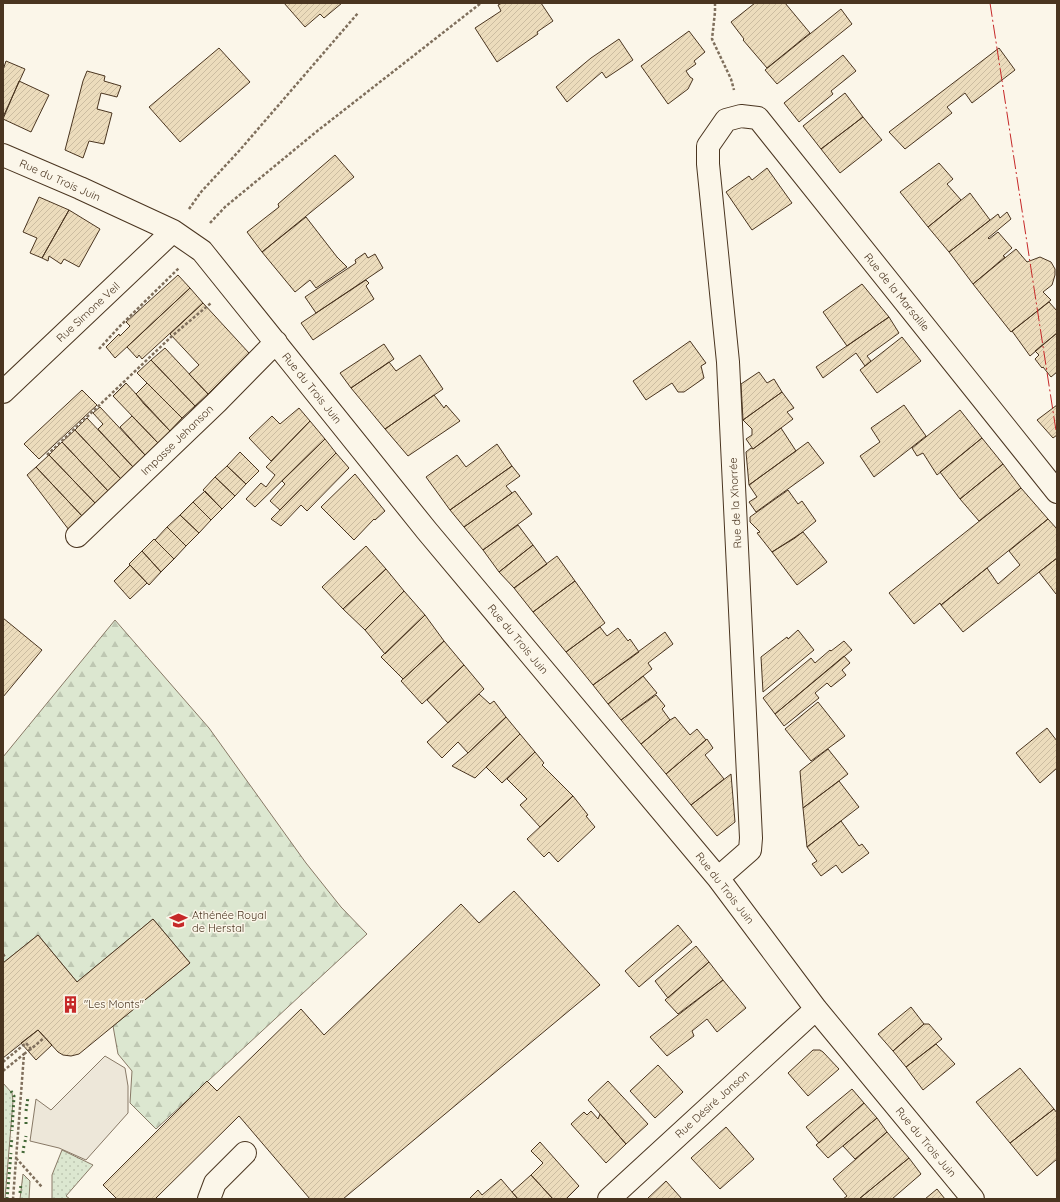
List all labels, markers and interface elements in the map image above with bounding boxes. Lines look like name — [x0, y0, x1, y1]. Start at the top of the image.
street label: Rue du Trois Juin — [17, 156, 103, 204]
street label: Rue de la Marsalile — [861, 250, 933, 334]
street label: Rue Simone Veil — [53, 279, 123, 345]
street label: Rue du Trois Juin — [279, 350, 345, 426]
street label: Impasse Jehanson — [138, 402, 216, 478]
street label: Rue de la Xhorrée — [726, 457, 744, 549]
street label: Rue du Trois Juin — [485, 601, 551, 677]
street label: Rue du Trois Juin — [693, 849, 757, 927]
place label: Athénée Royal de Herstal — [192, 908, 266, 935]
school or university icon: Athénée Royal de Herstal — [169, 911, 189, 931]
building icon: "Les Monts" — [61, 994, 81, 1014]
place label: "Les Monts" — [84, 997, 144, 1011]
street label: Rue Désiré Janson — [672, 1067, 752, 1141]
street label: Rue du Trois Juin — [893, 1104, 959, 1180]

